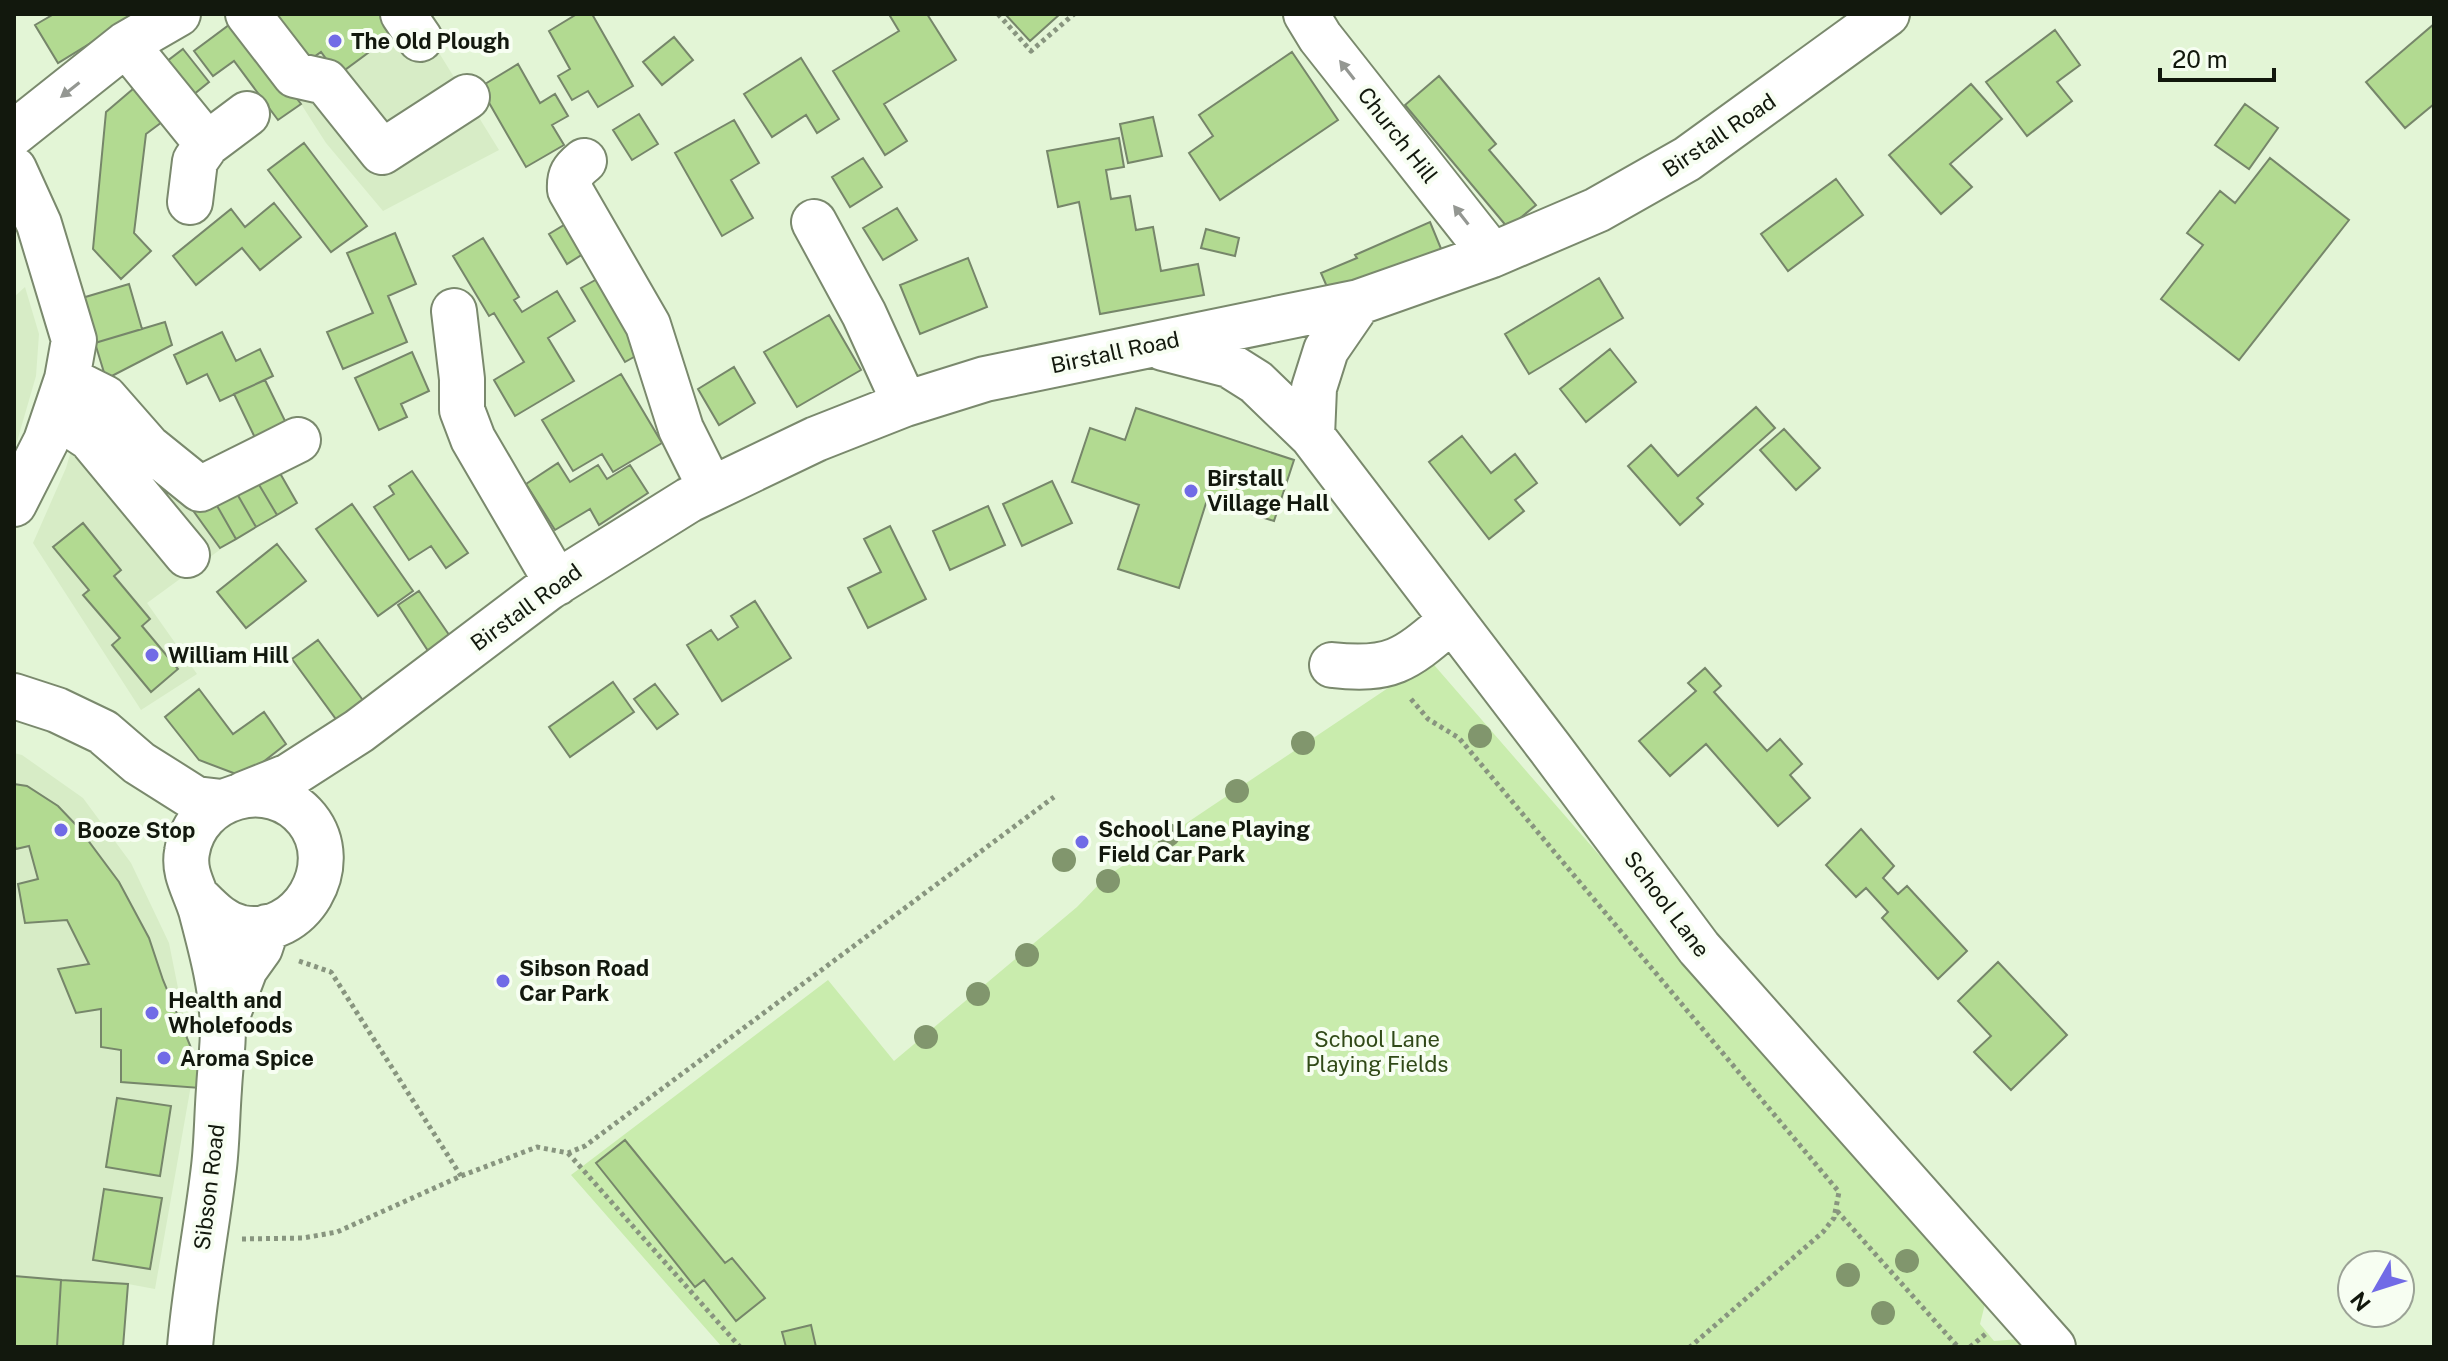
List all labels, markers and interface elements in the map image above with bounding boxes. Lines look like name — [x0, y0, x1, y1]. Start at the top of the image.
place label: The Old Plough — [351, 28, 510, 54]
marker: The Old Plough — [326, 32, 344, 50]
scale bar — [2160, 32, 2274, 82]
text: 20 m — [2172, 45, 2228, 73]
one-way arrow — [1339, 60, 1355, 80]
one-way arrow — [60, 81, 80, 97]
street label: Church Hill — [1353, 82, 1443, 188]
street label: Birstall Road — [1657, 88, 1781, 182]
one-way arrow — [1453, 205, 1470, 225]
street label: Birstall Road — [1048, 326, 1182, 378]
place label: Birstall Village Hall — [1207, 465, 1330, 516]
marker: Birstall Village Hall — [1182, 482, 1200, 500]
street label: Birstall Road — [465, 558, 587, 656]
place label: William Hill — [168, 642, 289, 668]
marker: William Hill — [143, 646, 161, 664]
place label: School Lane Playing Field Car Park — [1098, 816, 1310, 867]
place label: Booze Stop — [77, 817, 195, 843]
marker: Booze Stop — [52, 821, 70, 839]
marker: School Lane Playing Field Car Park — [1073, 833, 1091, 851]
street label: School Lane — [1619, 846, 1715, 962]
place label: Sibson Road Car Park — [519, 955, 649, 1006]
marker: Sibson Road Car Park — [494, 972, 512, 990]
place label: Health and Wholefoods — [168, 987, 293, 1038]
marker: Health and Wholefoods — [143, 1004, 161, 1022]
park label: School Lane Playing Fields — [1306, 1026, 1448, 1077]
place label: Aroma Spice — [180, 1045, 314, 1071]
marker: Aroma Spice — [155, 1049, 173, 1067]
street label: Sibson Road — [188, 1122, 230, 1252]
north arrow — [2336, 1249, 2416, 1329]
text: N — [2345, 1287, 2376, 1316]

